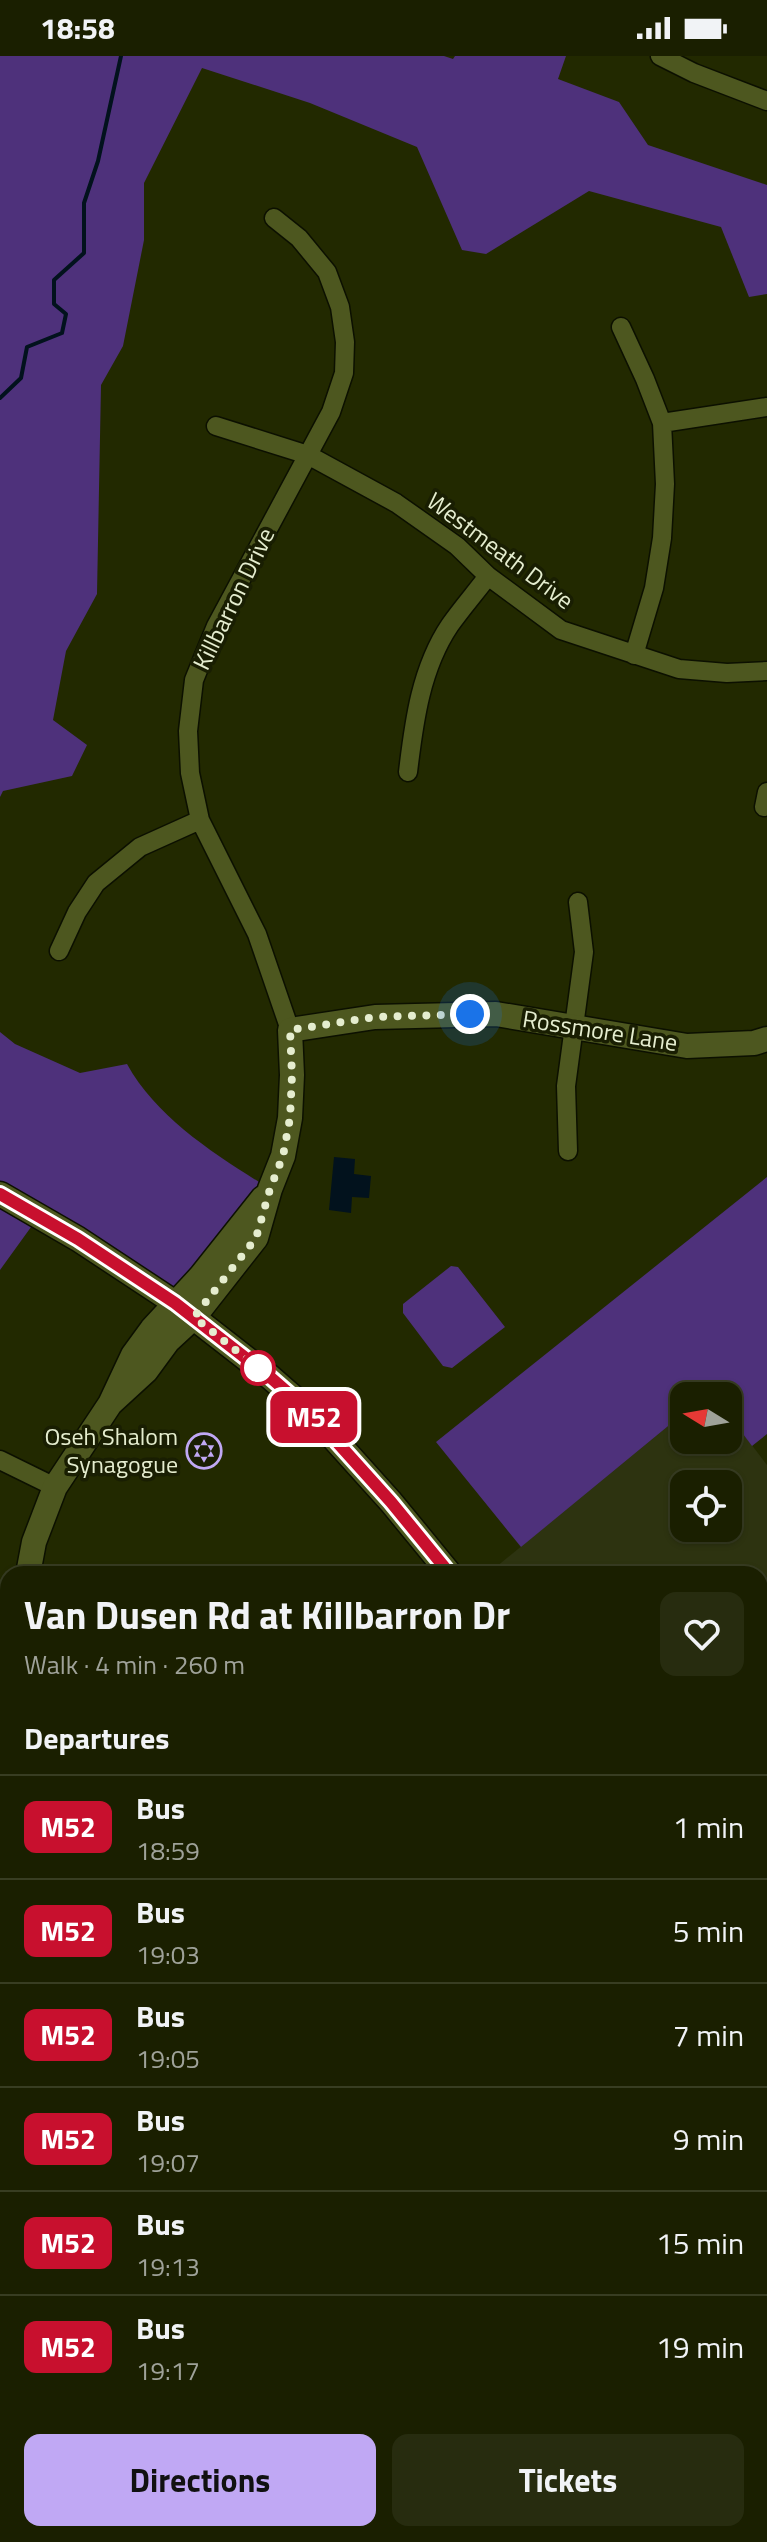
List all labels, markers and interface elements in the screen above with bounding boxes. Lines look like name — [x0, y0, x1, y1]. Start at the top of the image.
text: 18:58 — [40, 5, 115, 51]
street label: Westmeath Drive — [420, 483, 582, 617]
street label: Killbarron Drive — [183, 521, 283, 676]
your location — [450, 994, 490, 1034]
street label: Rossmore Lane — [520, 1000, 680, 1060]
unlabelled marker — [241, 1351, 275, 1385]
north arrow — [670, 1382, 742, 1454]
map controls — [670, 1382, 742, 1542]
line badge: M52 — [268, 1391, 360, 1443]
text: M52 — [286, 1395, 342, 1438]
place label: Oseh Shalom Synagogue — [45, 1418, 178, 1482]
synagogue icon: Oseh Shalom Synagogue — [185, 1432, 223, 1470]
button: locate — [670, 1470, 742, 1542]
text: Van Dusen Rd at Killbarron Dr — [24, 1586, 510, 1644]
button: heart — [660, 1592, 744, 1676]
text: Walk · 4 min · 260 m — [24, 1645, 245, 1684]
text: Departures — [24, 1715, 169, 1761]
text: Bus — [136, 1785, 185, 1831]
text: 1 min — [673, 1804, 744, 1850]
text: M52 — [40, 1805, 96, 1848]
text: 18:59 — [136, 1831, 200, 1870]
text: Bus — [136, 1889, 185, 1935]
text: 5 min — [673, 1908, 744, 1954]
text: M52 — [40, 1909, 96, 1952]
text: 19:03 — [136, 1935, 200, 1974]
text: Bus — [136, 1993, 185, 2039]
text: 7 min — [673, 2012, 744, 2058]
text: M52 — [40, 2013, 96, 2056]
text: 19:05 — [136, 2039, 200, 2078]
text: Bus — [136, 2097, 185, 2143]
text: 9 min — [673, 2116, 744, 2162]
text: M52 — [40, 2117, 96, 2160]
text: 19:07 — [136, 2143, 200, 2182]
text: Bus — [136, 2201, 185, 2247]
text: 15 min — [656, 2220, 744, 2266]
text: M52 — [40, 2221, 96, 2264]
text: 19:13 — [136, 2247, 200, 2286]
text: Bus — [136, 2305, 185, 2351]
text: 19 min — [656, 2324, 744, 2370]
text: M52 — [40, 2325, 96, 2368]
text: 19:17 — [136, 2351, 200, 2390]
button: Directions — [24, 2434, 376, 2526]
button: Tickets — [392, 2434, 744, 2526]

